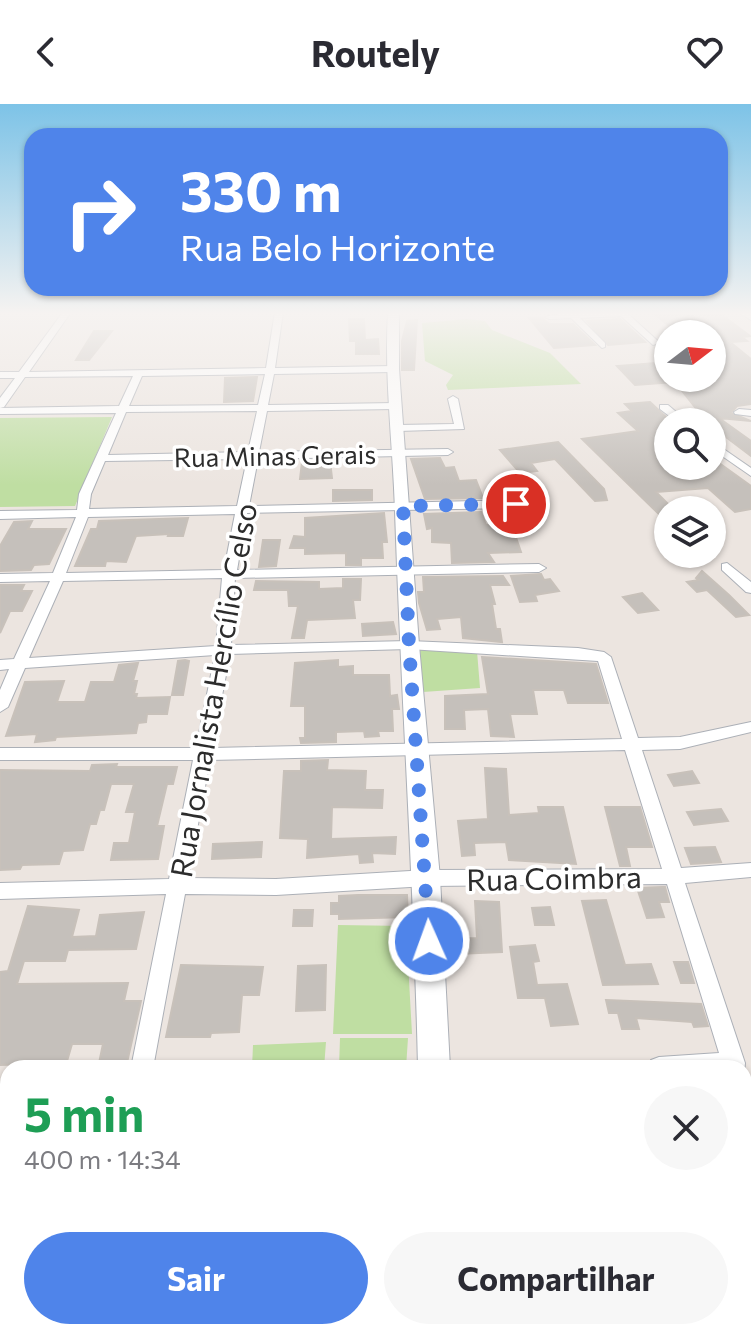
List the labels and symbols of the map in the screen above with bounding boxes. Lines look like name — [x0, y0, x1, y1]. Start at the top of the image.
north arrow — [654, 320, 726, 392]
street label: Rua Minas Gerais — [174, 438, 376, 472]
pin — [482, 470, 550, 538]
street label: Rua Jornalista Hercílio Celso — [161, 500, 263, 880]
street label: Rua Coimbra — [466, 857, 642, 897]
position arrow — [387, 899, 471, 983]

